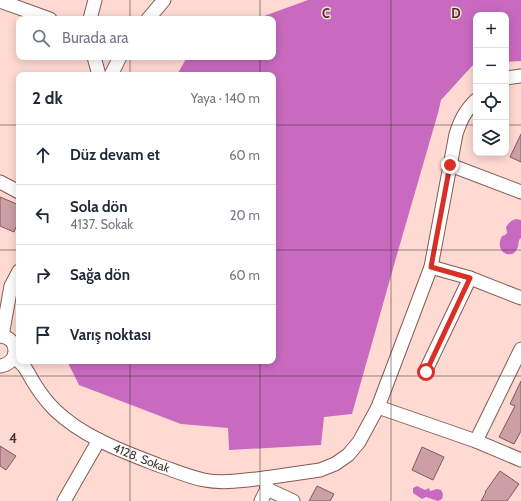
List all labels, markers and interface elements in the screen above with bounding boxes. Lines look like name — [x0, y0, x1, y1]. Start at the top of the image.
text: C — [322, 5, 330, 21]
text: D — [451, 5, 461, 21]
map controls — [473, 12, 509, 156]
button: + — [473, 12, 509, 48]
search box — [16, 16, 276, 60]
icon: search — [30, 27, 52, 49]
text: Burada ara — [62, 29, 129, 47]
button: − — [473, 48, 509, 84]
button: locate — [473, 84, 509, 120]
text: 2 dk — [32, 88, 63, 108]
text: Yaya · 140 m — [191, 90, 260, 106]
button: layers — [473, 120, 509, 156]
icon: ahead — [32, 144, 54, 166]
text: Düz devam et — [70, 146, 160, 164]
text: 60 m — [229, 147, 260, 163]
route end — [441, 156, 459, 174]
text: Sola dön — [70, 198, 127, 216]
icon: left — [32, 204, 54, 226]
text: 20 m — [230, 207, 260, 223]
text: 4137. Sokak — [70, 216, 133, 232]
icon: right — [32, 264, 54, 286]
text: Sağa dön — [70, 266, 130, 284]
text: 60 m — [229, 267, 260, 283]
icon: arrive — [32, 324, 54, 346]
text: Varış noktası — [70, 326, 151, 344]
route start — [417, 363, 435, 381]
text: 4 — [9, 430, 17, 446]
street label: 4128. Sokak — [111, 440, 172, 476]

